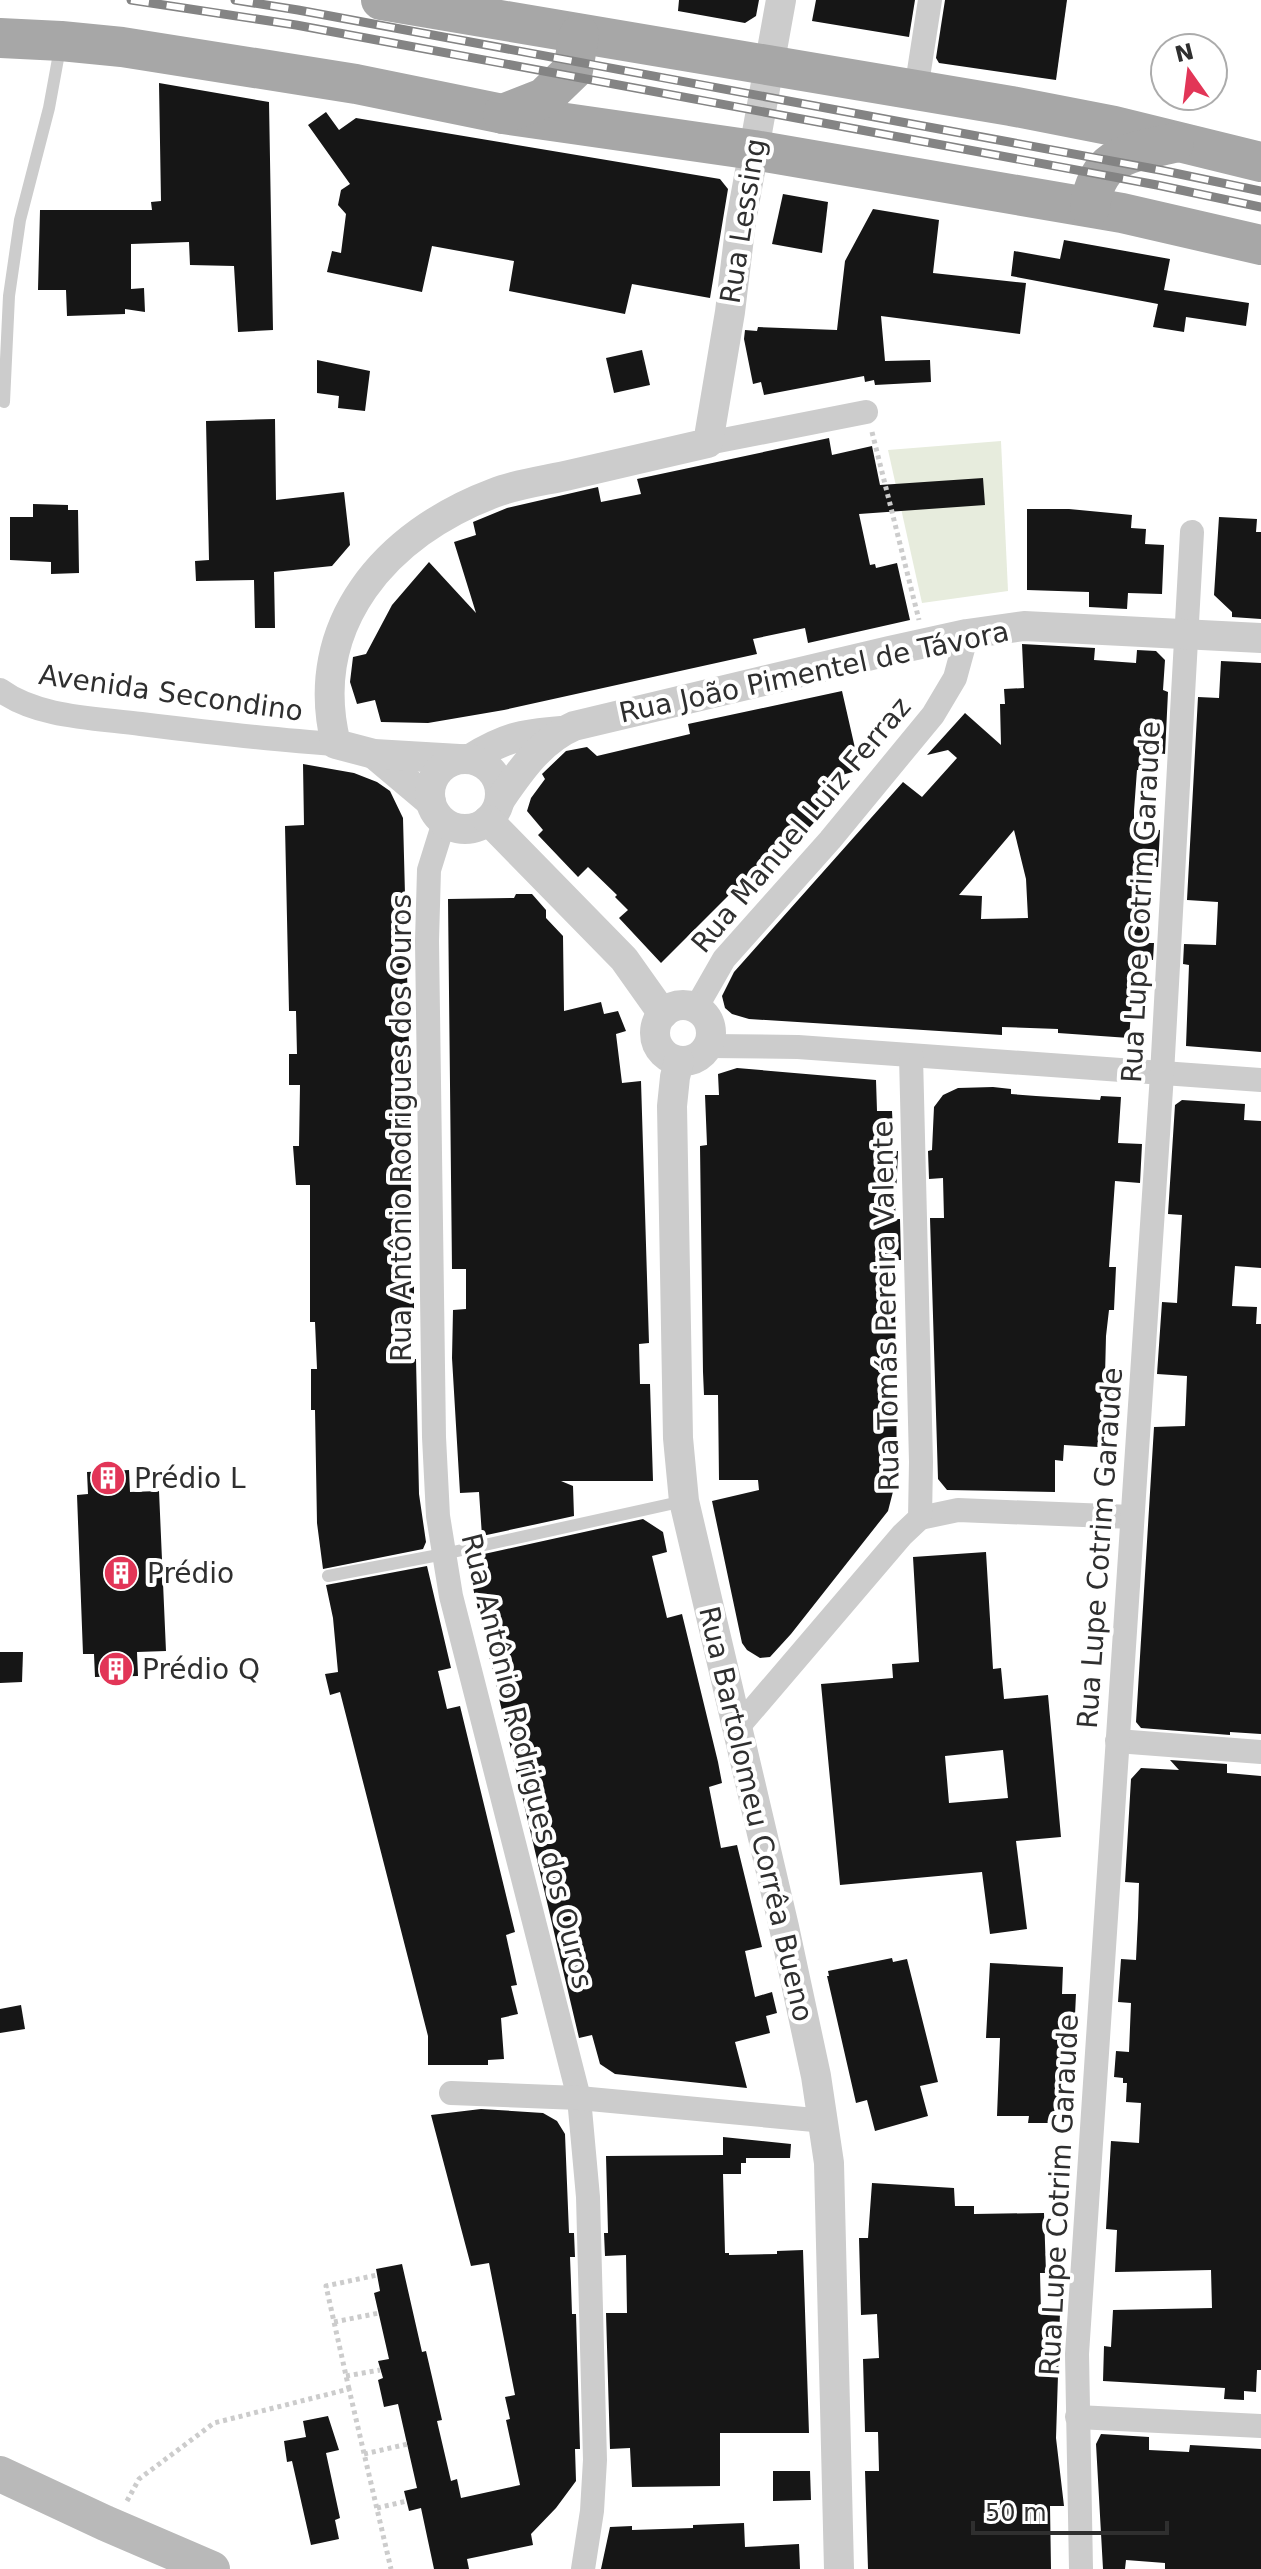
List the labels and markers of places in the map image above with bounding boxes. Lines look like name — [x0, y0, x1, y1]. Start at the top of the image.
building icon: Prédio L — [89, 1459, 127, 1497]
place label: Prédio L — [134, 1462, 246, 1495]
building icon: Prédio — [102, 1554, 140, 1592]
place label: Prédio — [147, 1557, 234, 1590]
building icon: Prédio Q — [97, 1650, 135, 1688]
place label: Prédio Q — [142, 1653, 260, 1686]

